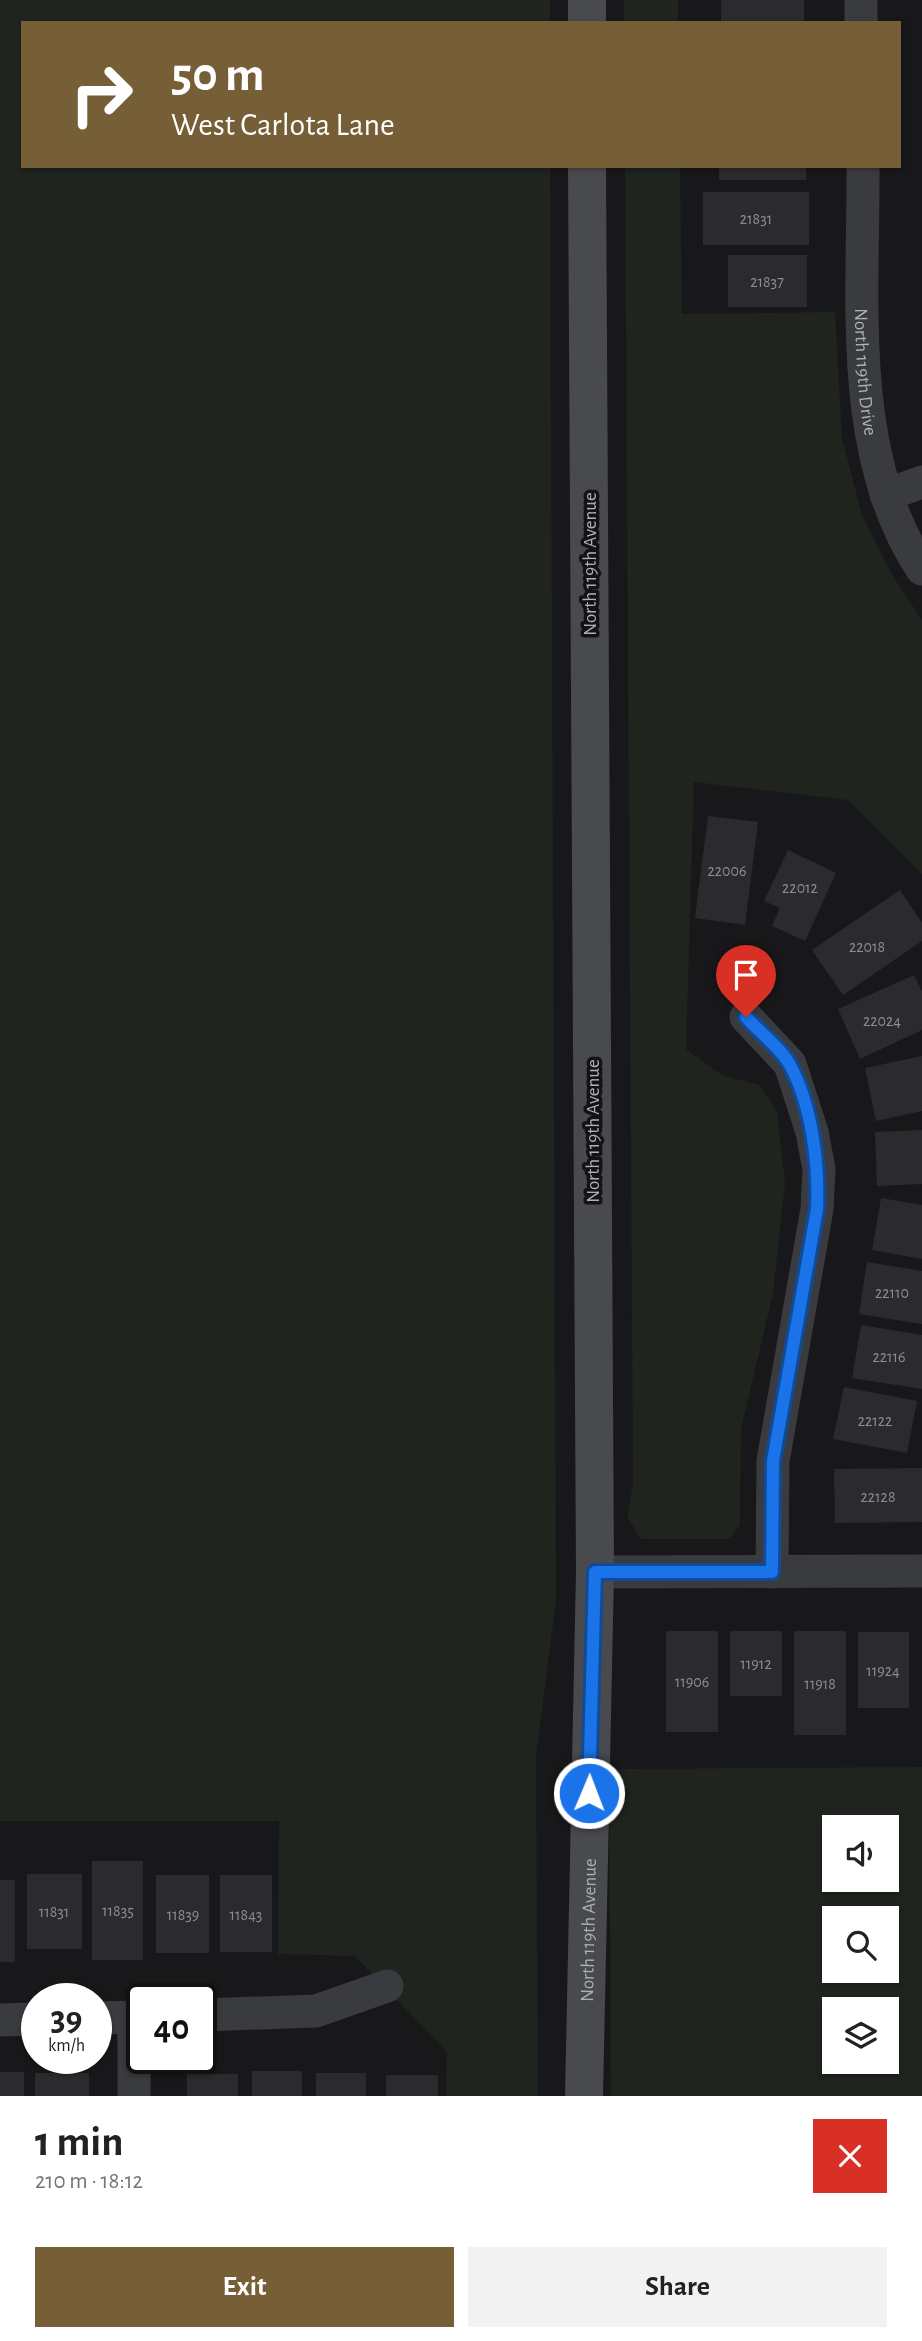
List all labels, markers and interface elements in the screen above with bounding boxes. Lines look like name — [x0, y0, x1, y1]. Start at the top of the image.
icon: right — [56, 49, 147, 140]
text: 50 m — [171, 51, 265, 100]
text: West Carlota Lane — [171, 109, 395, 141]
house number: 21831 — [740, 211, 772, 227]
house number: 21837 — [750, 274, 784, 290]
street label: North 119th Drive — [851, 308, 880, 437]
street label: North 119th Avenue — [581, 492, 600, 636]
house number: 22006 — [708, 863, 746, 879]
house number: 22012 — [782, 880, 818, 896]
house number: 22018 — [849, 939, 885, 955]
pin — [716, 945, 776, 1017]
icon: arrive — [727, 956, 765, 994]
house number: 22024 — [863, 1013, 901, 1029]
street label: North 119th Avenue — [584, 1059, 603, 1203]
house number: 22110 — [875, 1285, 909, 1301]
house number: 22116 — [872, 1349, 906, 1365]
house number: 22122 — [858, 1413, 892, 1429]
house number: 22128 — [861, 1489, 895, 1505]
house number: 11912 — [740, 1656, 772, 1672]
house number: 11924 — [866, 1663, 900, 1679]
house number: 11906 — [675, 1674, 709, 1690]
house number: 11918 — [804, 1676, 836, 1692]
position arrow — [552, 1756, 626, 1830]
map controls — [822, 1815, 899, 2074]
button: sound — [822, 1815, 899, 1892]
street label: North 119th Avenue — [578, 1858, 600, 2002]
house number: 11835 — [102, 1903, 134, 1919]
house number: 11831 — [39, 1904, 69, 1920]
button: search — [822, 1906, 899, 1983]
house number: 11839 — [167, 1907, 199, 1923]
house number: 11843 — [230, 1907, 262, 1923]
speed limit sign: 40 — [126, 1983, 217, 2074]
button: layers — [822, 1997, 899, 2074]
text: 39 — [50, 2002, 82, 2037]
text: km/h — [48, 2037, 85, 2055]
button: close — [813, 2119, 887, 2193]
text: 1 min — [35, 2121, 124, 2163]
text: 210 m · 18:12 — [35, 2170, 143, 2193]
button: Exit — [35, 2247, 454, 2327]
button: Share — [468, 2247, 887, 2327]

